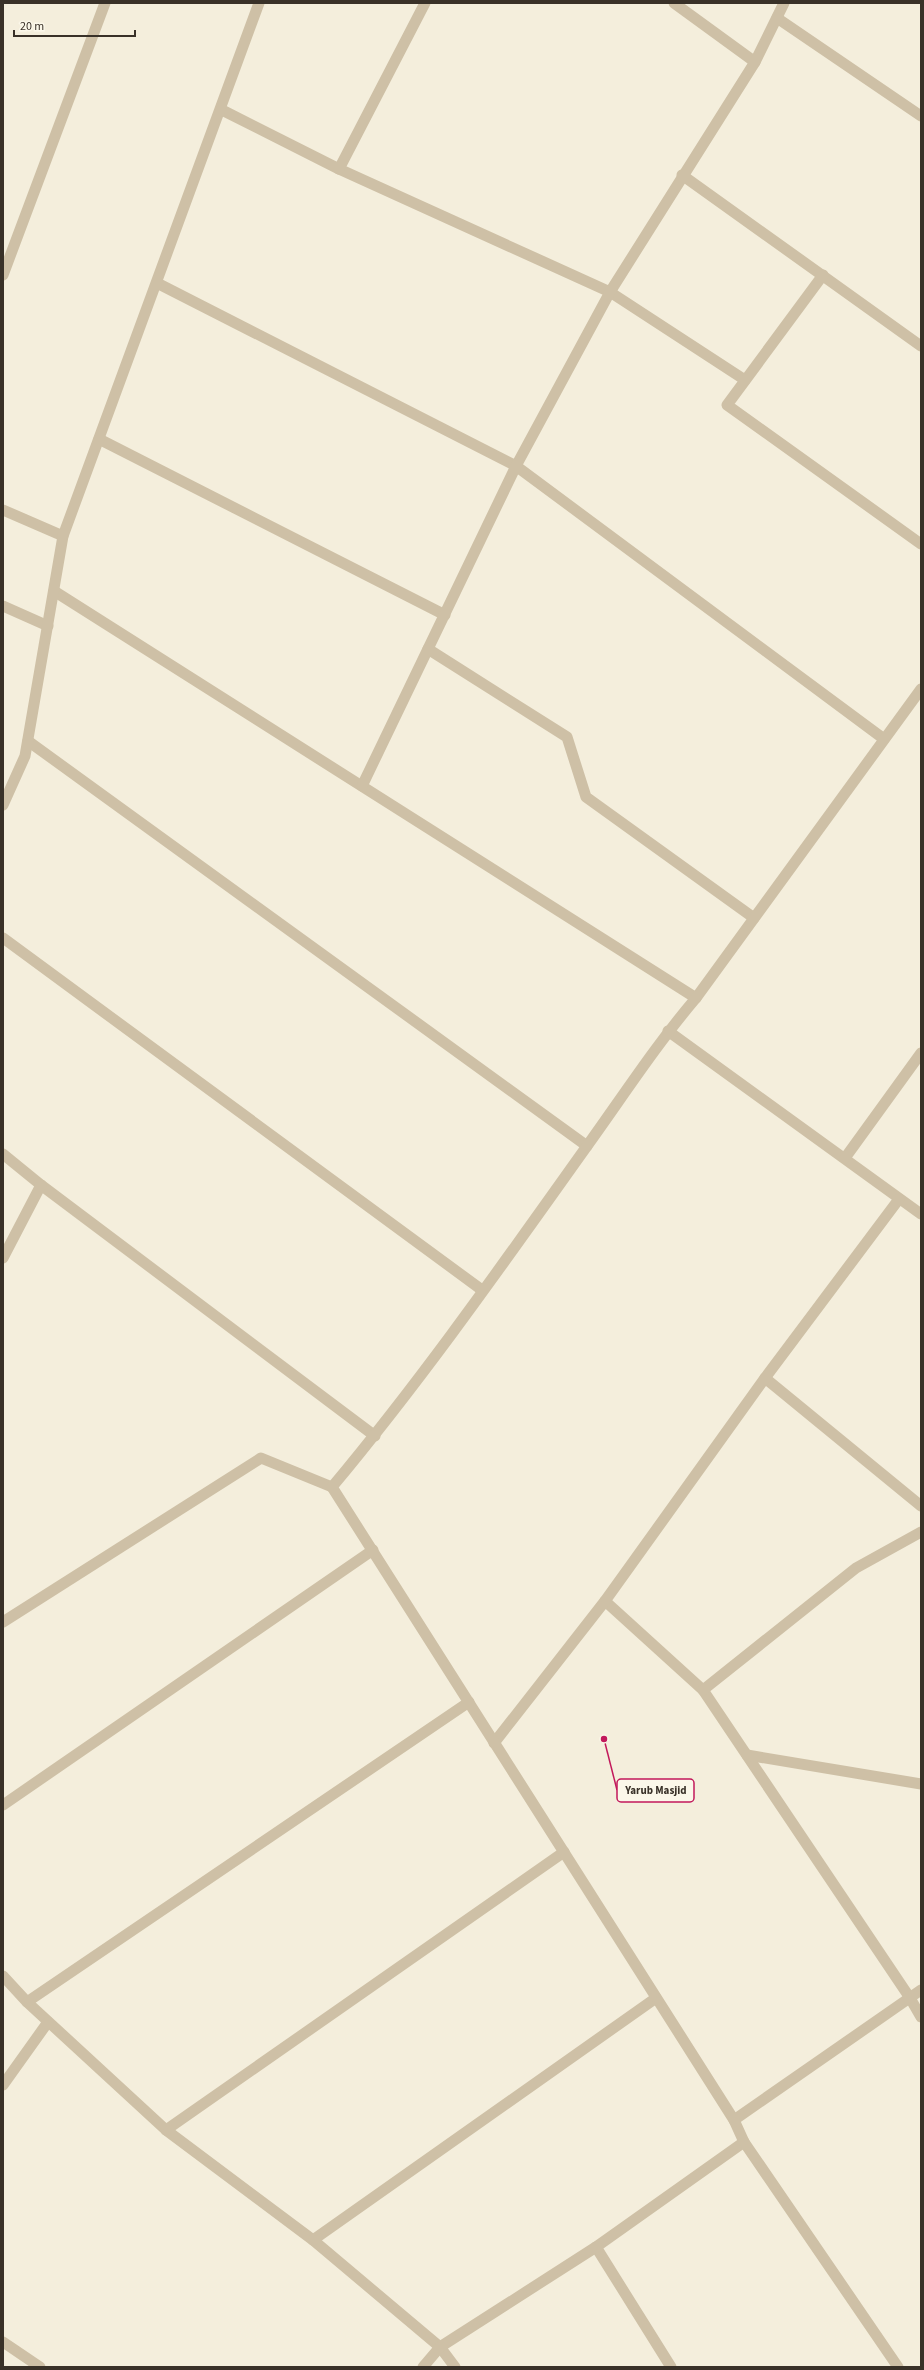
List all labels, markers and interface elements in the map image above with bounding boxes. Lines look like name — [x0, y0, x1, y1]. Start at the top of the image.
scale bar — [14, 12, 135, 38]
text: 20 m — [20, 18, 44, 35]
callout: Yarub Masjid — [617, 1779, 694, 1802]
text: Yarub Masjid — [624, 1783, 687, 1798]

